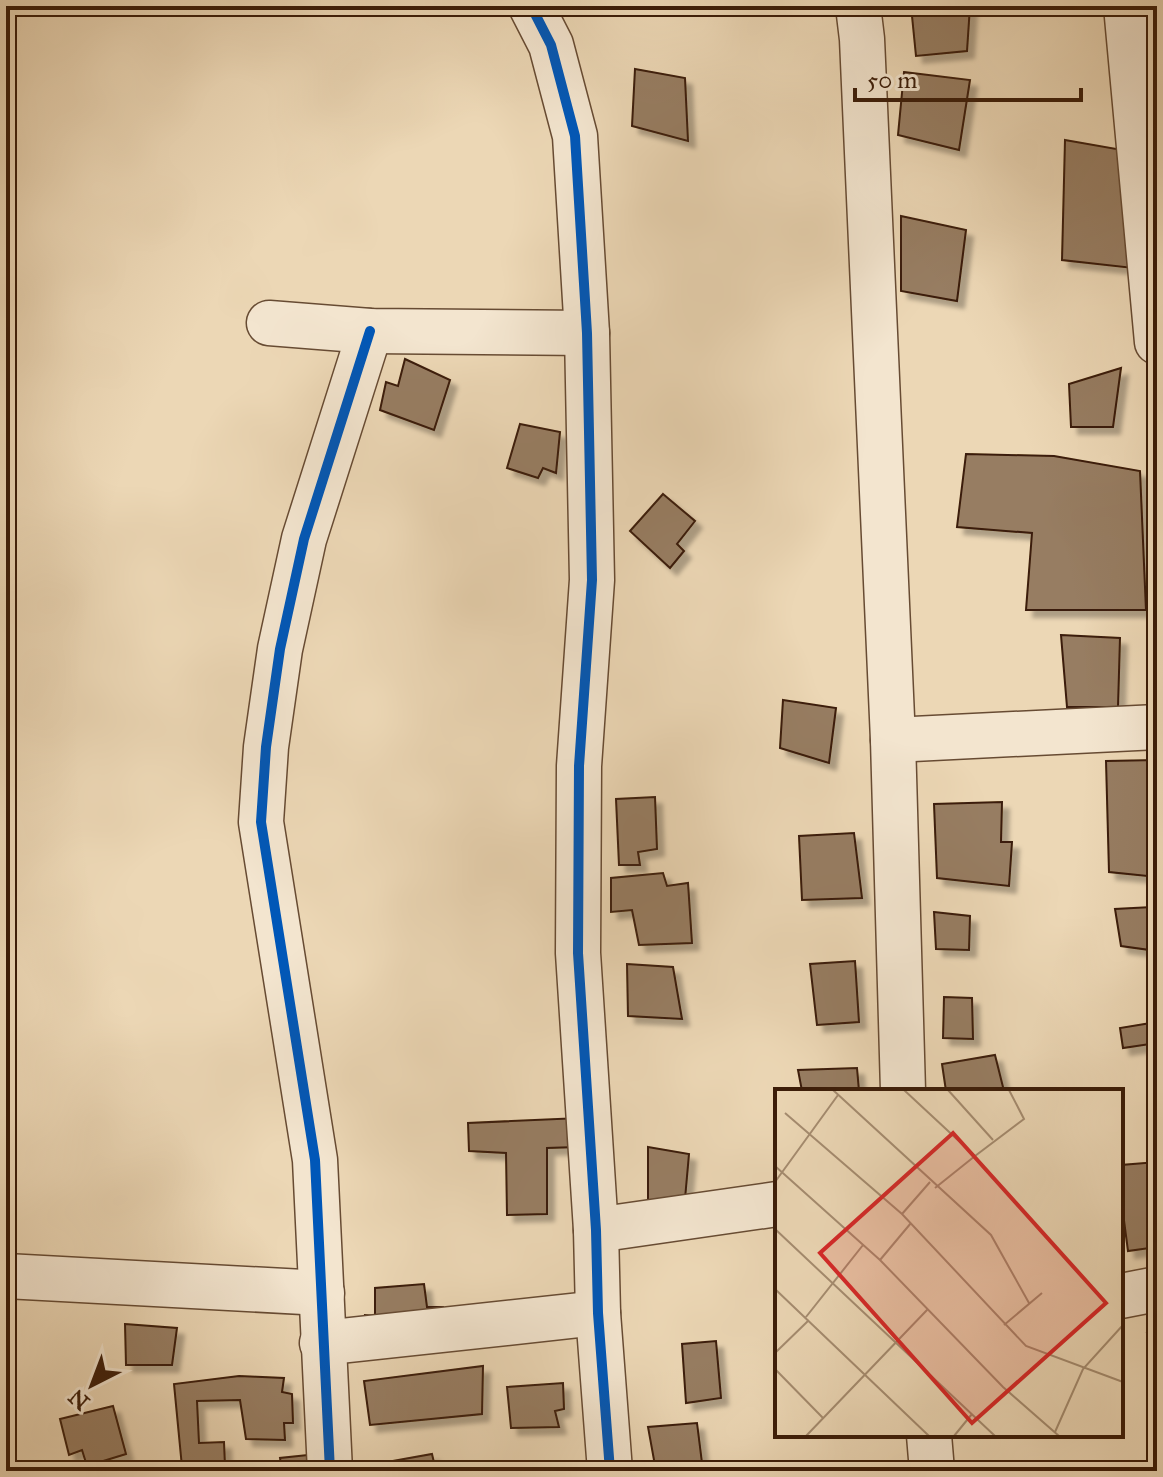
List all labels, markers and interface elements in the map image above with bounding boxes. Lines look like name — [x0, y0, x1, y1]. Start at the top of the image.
scale bar — [855, 52, 1081, 102]
text: 50 m — [867, 65, 917, 95]
inset map — [775, 1089, 1123, 1437]
north arrow — [52, 1345, 132, 1425]
text: N — [63, 1383, 95, 1416]

